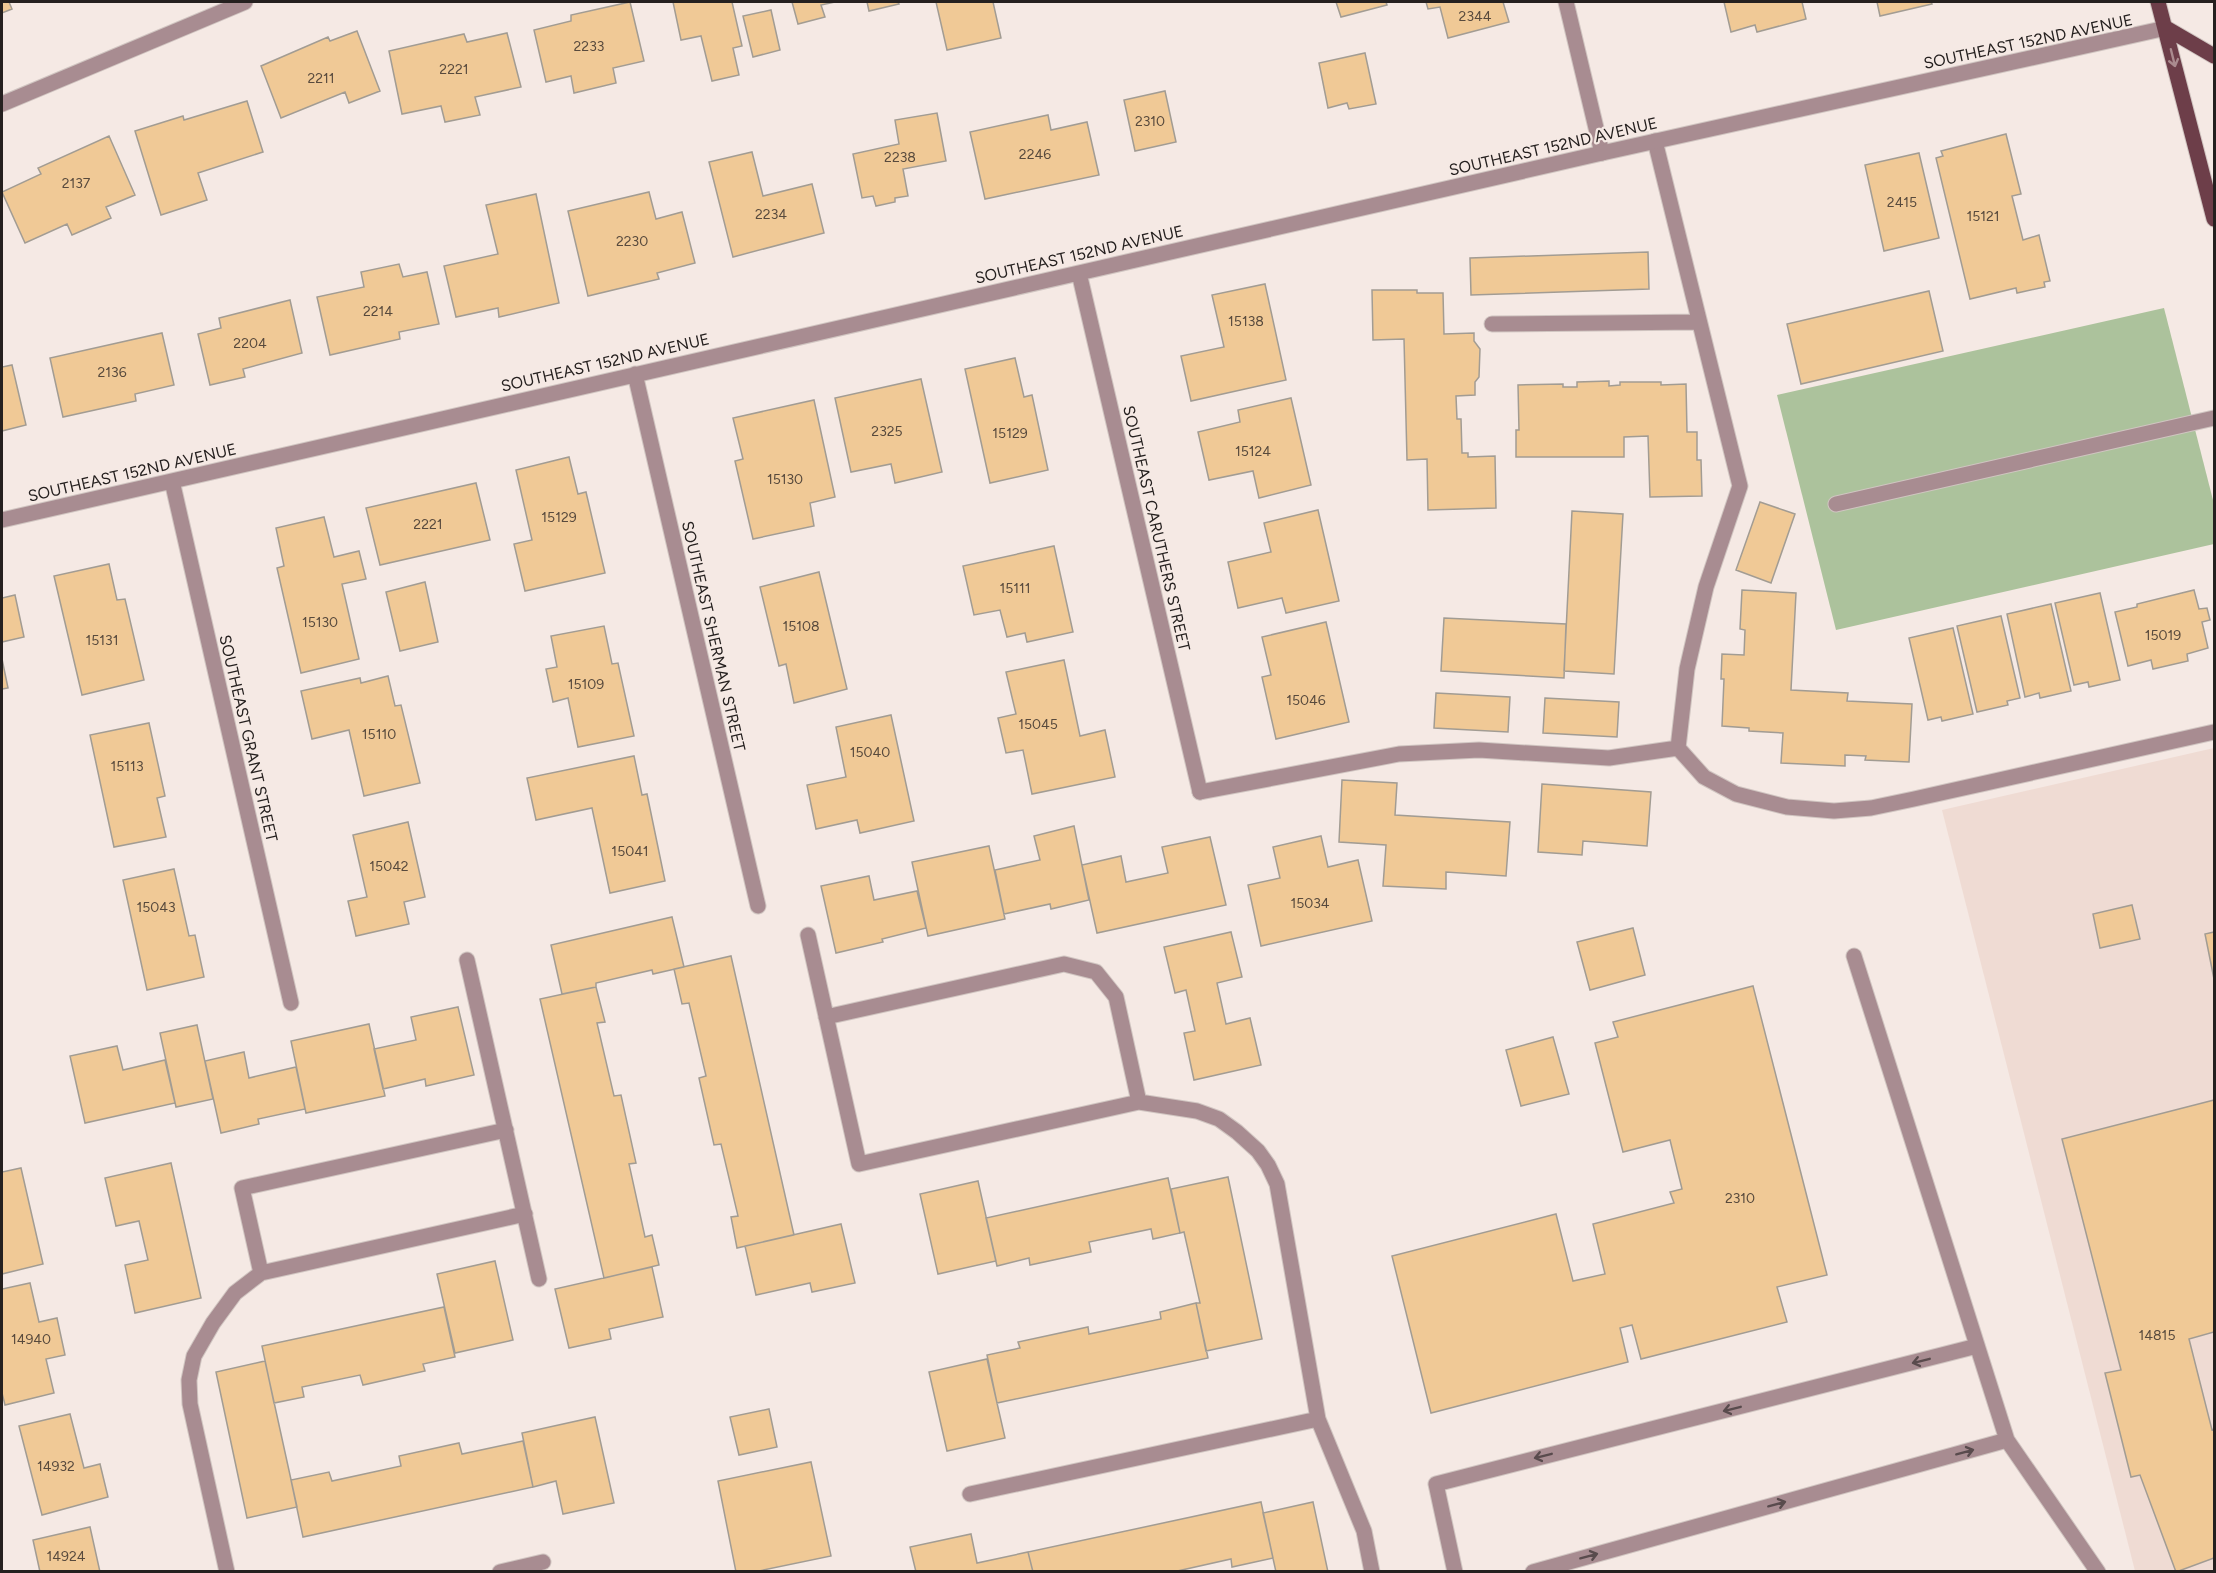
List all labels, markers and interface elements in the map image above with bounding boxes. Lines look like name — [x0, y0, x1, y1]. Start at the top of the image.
house number: 2344 — [1459, 8, 1492, 25]
street label: SOUTHEAST 152ND AVENUE — [1922, 10, 2134, 73]
house number: 2233 — [574, 38, 604, 55]
one-way arrow — [2168, 48, 2180, 67]
house number: 2221 — [439, 61, 469, 78]
house number: 2211 — [307, 70, 335, 87]
house number: 2310 — [1135, 113, 1165, 130]
street label: SOUTHEAST 152ND AVENUE — [1447, 113, 1659, 180]
house number: 2246 — [1019, 146, 1051, 163]
house number: 2238 — [884, 149, 916, 166]
house number: 2137 — [62, 175, 91, 192]
house number: 2415 — [1887, 194, 1917, 211]
house number: 2234 — [755, 206, 787, 223]
house number: 15121 — [1966, 208, 2000, 225]
street label: SOUTHEAST 152ND AVENUE — [973, 221, 1185, 288]
house number: 2230 — [616, 233, 648, 250]
house number: 2214 — [363, 303, 393, 320]
house number: 15138 — [1228, 313, 1264, 330]
street label: SOUTHEAST 152ND AVENUE — [499, 329, 711, 396]
house number: 2204 — [233, 335, 267, 352]
house number: 2136 — [97, 364, 127, 381]
street label: SOUTHEAST CARUTHERS STREET — [1119, 404, 1194, 653]
house number: 2325 — [871, 423, 903, 440]
house number: 15129 — [992, 425, 1028, 442]
street label: SOUTHEAST 152ND AVENUE — [26, 439, 238, 506]
house number: 15124 — [1235, 443, 1271, 460]
house number: 15130 — [767, 471, 803, 488]
house number: 15129 — [541, 509, 577, 526]
house number: 2221 — [413, 516, 443, 533]
street label: SOUTHEAST SHERMAN STREET — [678, 519, 749, 753]
house number: 15111 — [999, 580, 1031, 597]
house number: 15130 — [302, 614, 338, 631]
house number: 15108 — [782, 618, 820, 635]
house number: 15019 — [2145, 627, 2181, 644]
house number: 15131 — [85, 632, 119, 649]
street label: SOUTHEAST GRANT STREET — [215, 633, 282, 844]
house number: 15109 — [568, 676, 604, 693]
house number: 15046 — [1286, 692, 1326, 709]
house number: 15045 — [1018, 716, 1058, 733]
house number: 15110 — [362, 726, 396, 743]
house number: 15040 — [850, 744, 890, 761]
house number: 15113 — [110, 758, 144, 775]
house number: 15041 — [611, 843, 649, 860]
house number: 15042 — [369, 858, 409, 875]
house number: 15034 — [1290, 895, 1330, 912]
house number: 15043 — [136, 899, 176, 916]
house number: 2310 — [1725, 1190, 1755, 1207]
house number: 14815 — [2139, 1327, 2175, 1344]
house number: 14940 — [11, 1331, 51, 1348]
one-way arrow — [1912, 1355, 1931, 1367]
one-way arrow — [1723, 1403, 1742, 1415]
one-way arrow — [1955, 1446, 1974, 1457]
one-way arrow — [1534, 1451, 1553, 1463]
house number: 14932 — [37, 1458, 75, 1475]
one-way arrow — [1767, 1498, 1786, 1509]
house number: 14924 — [47, 1548, 86, 1565]
one-way arrow — [1579, 1550, 1598, 1561]

